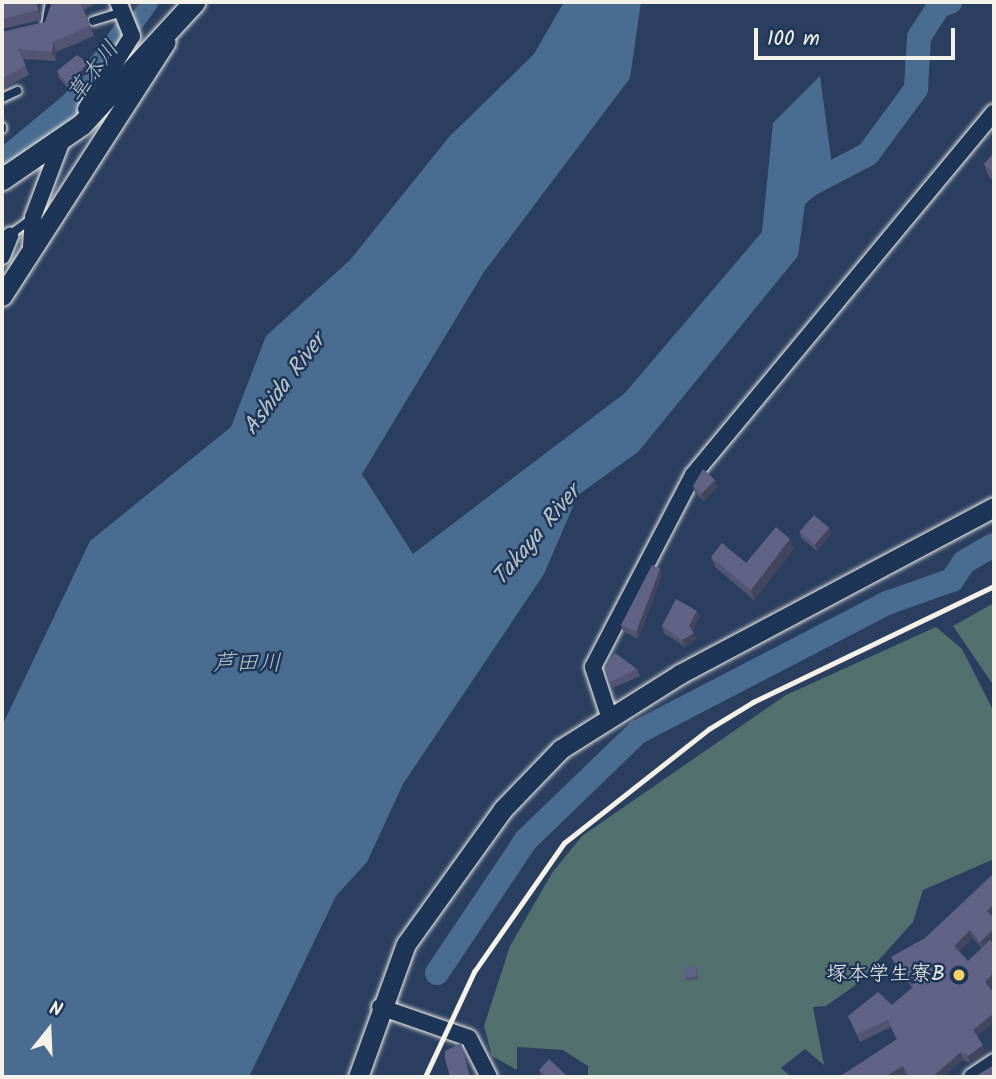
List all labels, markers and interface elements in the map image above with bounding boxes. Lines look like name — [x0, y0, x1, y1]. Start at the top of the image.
scale bar — [758, 14, 959, 58]
text: 100 m — [767, 23, 820, 56]
water label: 草木川 — [62, 36, 126, 108]
water label: Ashida River — [238, 329, 332, 441]
water label: Takaya River — [487, 480, 587, 592]
water label: 芦田川 — [213, 650, 281, 678]
place label: 塚本学生寮B — [827, 962, 945, 988]
marker: 塚本学生寮B — [951, 967, 967, 983]
text: N — [45, 994, 66, 1026]
north arrow — [14, 995, 84, 1065]

